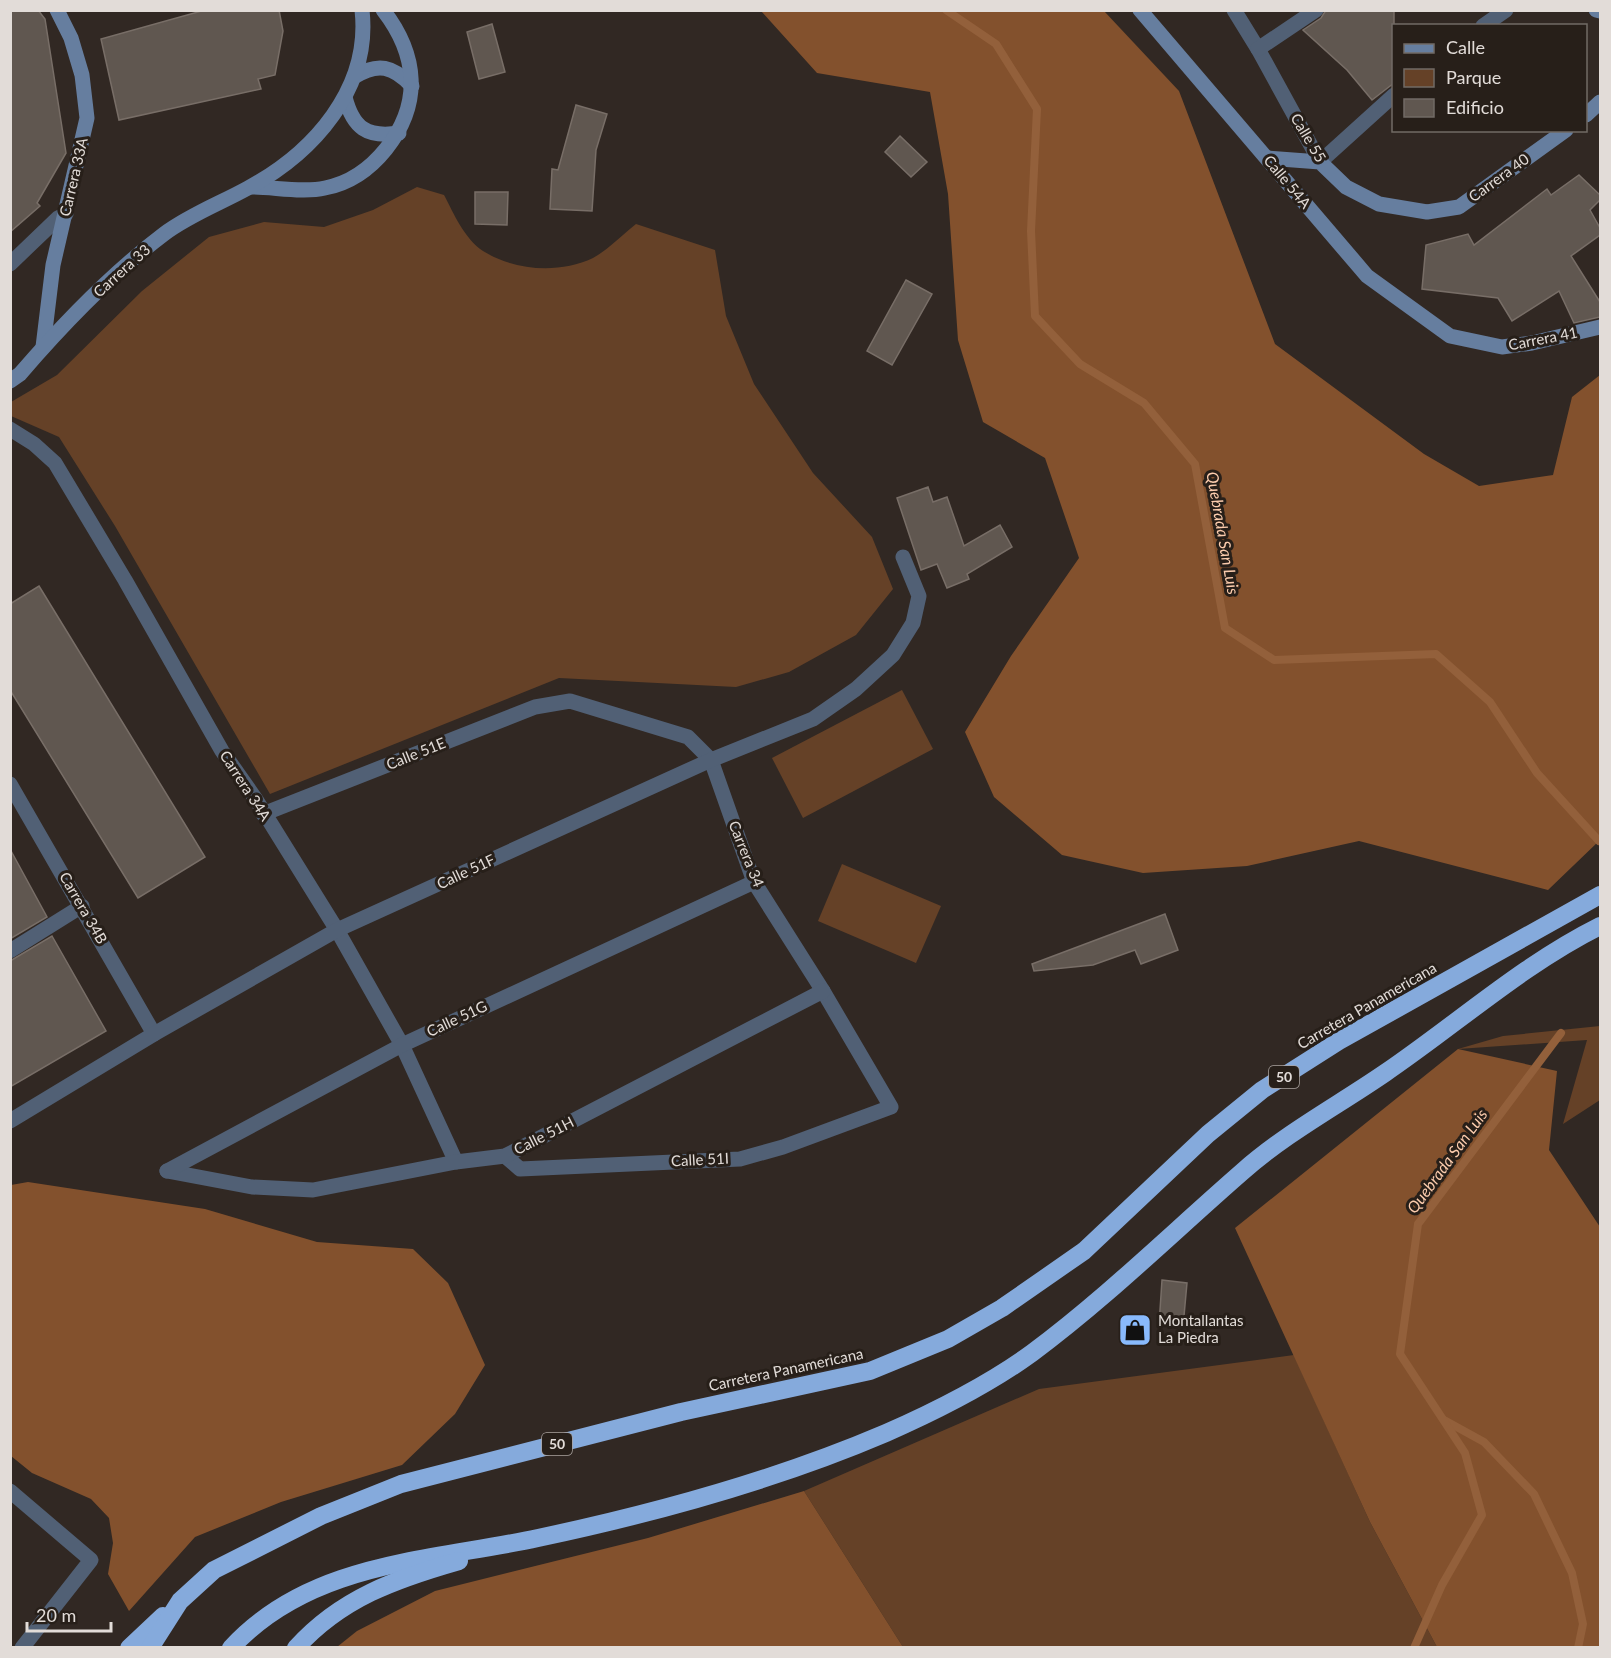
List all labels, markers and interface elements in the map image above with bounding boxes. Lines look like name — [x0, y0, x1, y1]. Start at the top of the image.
legend — [1392, 24, 1587, 132]
text: Calle — [1446, 36, 1485, 58]
text: Parque — [1446, 66, 1501, 88]
text: Edificio — [1446, 96, 1504, 118]
street label: Calle 55 — [1287, 110, 1330, 165]
street label: Carrera 33A — [55, 135, 91, 218]
street label: Carrera 40 — [1465, 149, 1532, 205]
street label: Calle 54A — [1260, 151, 1316, 212]
street label: Carrera 33 — [89, 240, 153, 300]
street label: Carrera 41 — [1507, 323, 1579, 354]
water label: Quebrada San Luis — [1203, 470, 1244, 596]
street label: Calle 51E — [383, 733, 448, 773]
street label: Carrera 34A — [216, 747, 276, 825]
street label: Carrera 34 — [725, 818, 769, 890]
street label: Calle 51F — [434, 850, 498, 892]
street label: Carrera 34B — [56, 868, 112, 947]
street label: Carretera Panamericana — [1294, 958, 1439, 1052]
street label: Calle 51G — [423, 996, 490, 1040]
road number: 50 — [1269, 1066, 1299, 1088]
water label: Quebrada San Luis — [1402, 1104, 1491, 1217]
street label: Calle 51H — [510, 1112, 577, 1158]
street label: Calle 51I — [671, 1148, 729, 1170]
place label: Montallantas La Piedra — [1158, 1311, 1243, 1346]
shop icon: Montallantas La Piedra — [1117, 1312, 1153, 1348]
street label: Carretera Panamericana — [707, 1344, 865, 1394]
road number: 50 — [542, 1433, 572, 1455]
scale bar — [27, 1595, 111, 1633]
text: 20 m — [36, 1604, 76, 1626]

